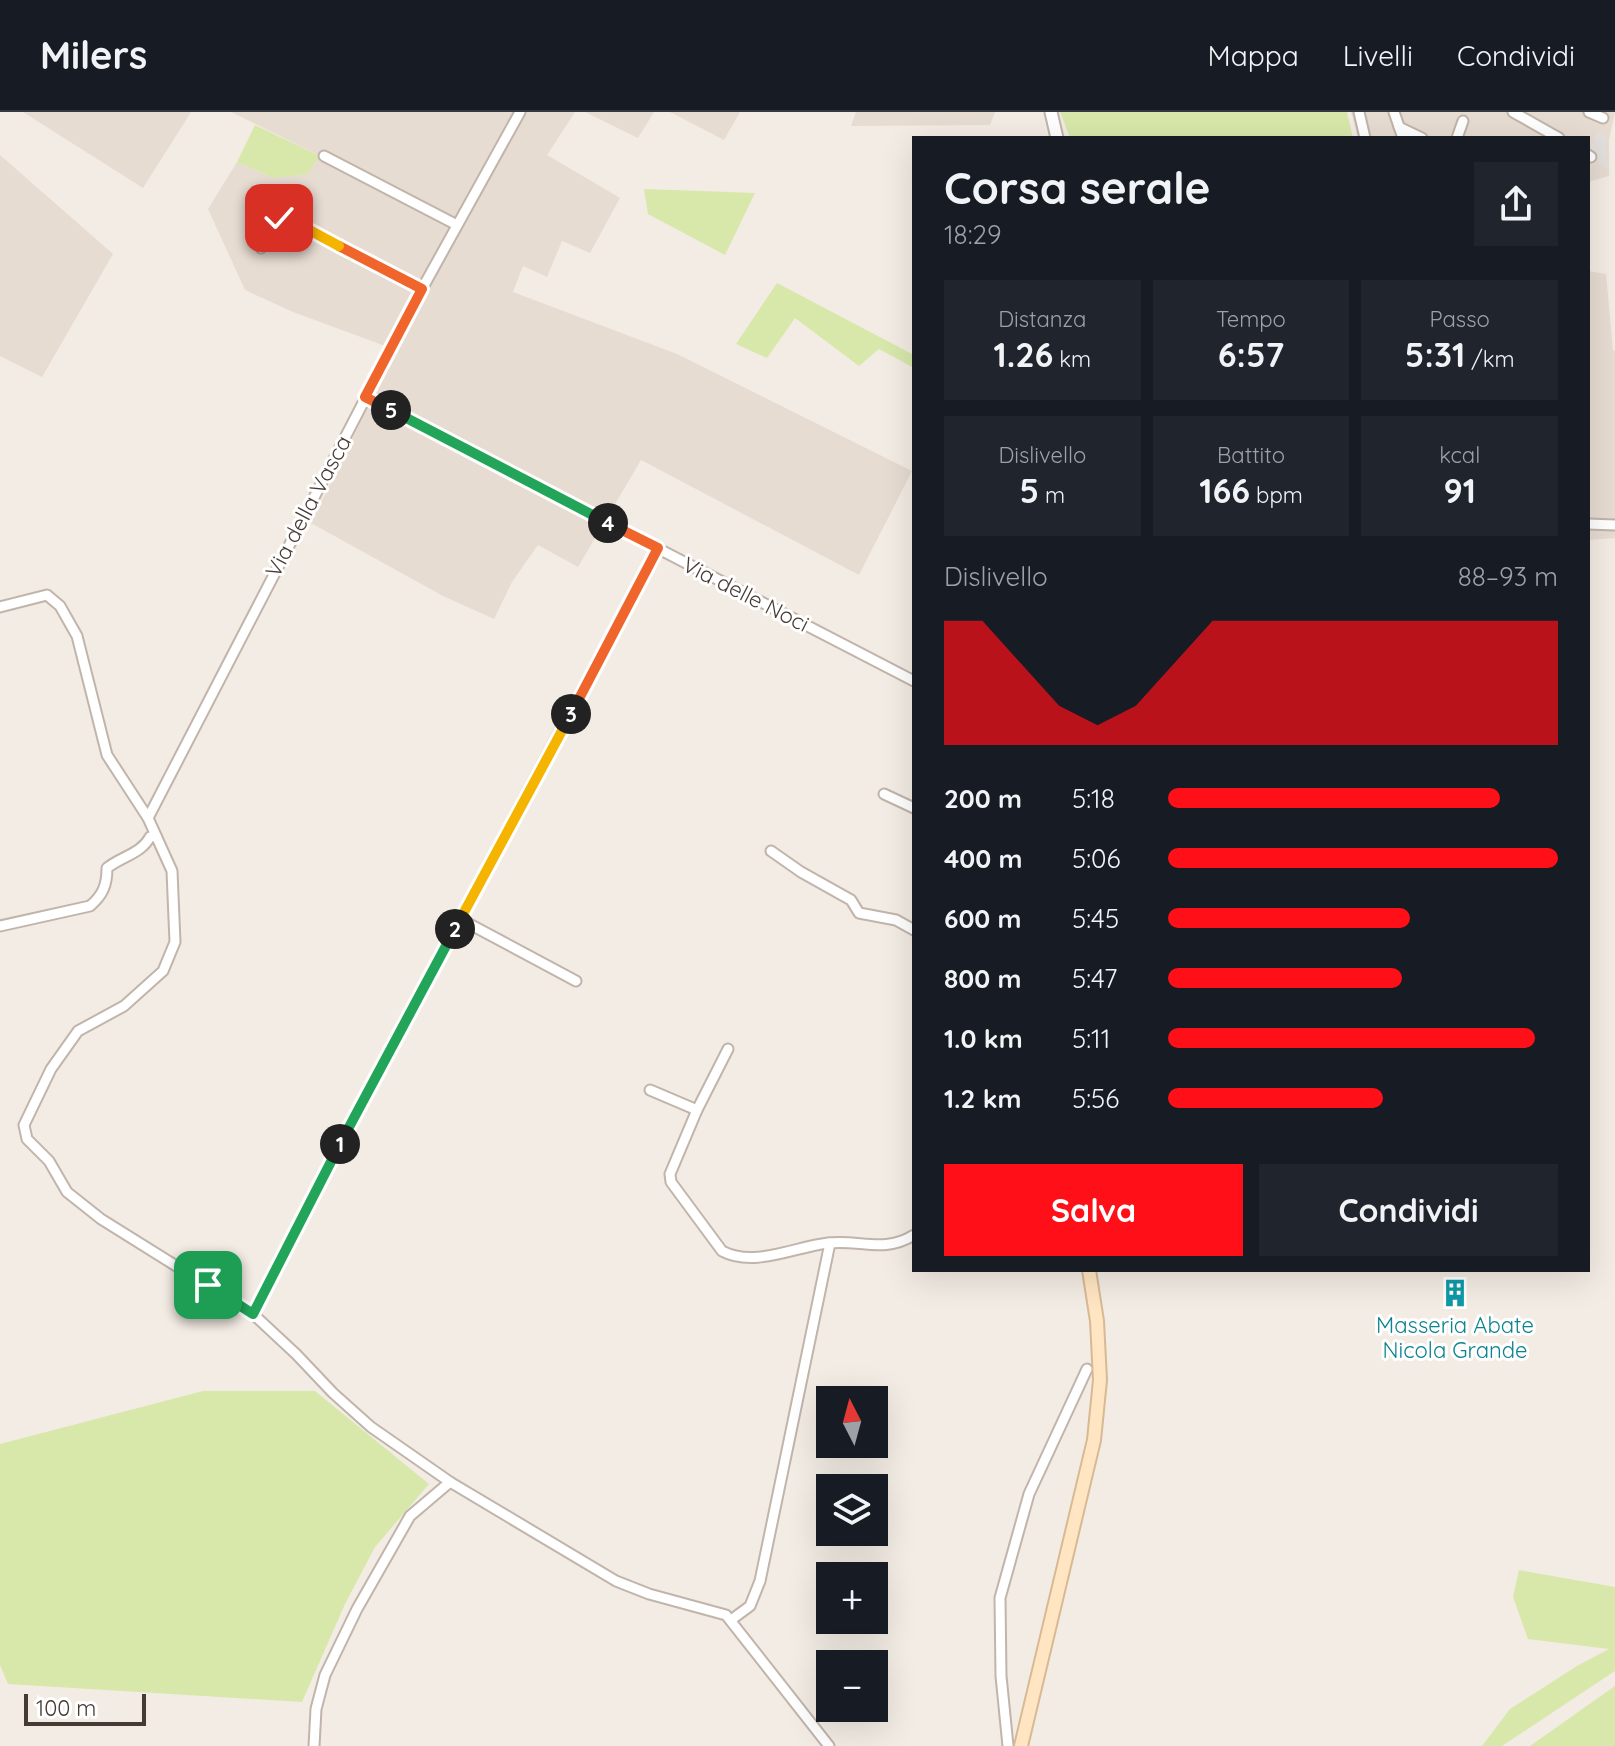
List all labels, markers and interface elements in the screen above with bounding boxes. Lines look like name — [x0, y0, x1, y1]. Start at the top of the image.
text: Milers — [40, 31, 147, 79]
text: Mappa — [1208, 38, 1299, 73]
text: Livelli — [1343, 38, 1413, 73]
text: Condividi — [1457, 38, 1575, 73]
text: Corsa serale — [944, 160, 1210, 215]
button: share — [1474, 162, 1558, 246]
pin — [245, 184, 313, 252]
icon: check — [257, 196, 301, 240]
text: 18:29 — [944, 218, 1001, 251]
text: Distanza — [998, 305, 1086, 333]
text: Tempo — [1216, 305, 1286, 333]
text: Passo — [1430, 305, 1490, 333]
text: 1.26 — [993, 333, 1053, 376]
text: 6:57 — [1218, 333, 1284, 376]
text: 5:31 — [1405, 333, 1465, 376]
text: km — [1053, 345, 1091, 373]
text: /km — [1465, 345, 1515, 373]
pin: 5 — [371, 390, 411, 430]
text: 5 — [385, 396, 397, 424]
street label: Via della Vasca — [259, 430, 357, 582]
text: Dislivello — [998, 441, 1086, 469]
text: Battito — [1217, 441, 1285, 469]
text: kcal — [1439, 441, 1480, 469]
text: 5 — [1019, 469, 1039, 512]
text: 166 — [1199, 469, 1250, 512]
text: 91 — [1443, 469, 1476, 512]
text: m — [1039, 481, 1065, 509]
text: bpm — [1250, 481, 1303, 509]
pin: 4 — [588, 503, 628, 543]
text: 4 — [602, 509, 614, 537]
street label: Via delle Noci — [678, 550, 814, 638]
text: Dislivello — [944, 560, 1048, 593]
text: 88–93 m — [1458, 560, 1558, 593]
pin: 3 — [551, 694, 591, 734]
text: 3 — [565, 700, 577, 728]
text: 200 m — [944, 782, 1022, 815]
text: 5:18 — [1072, 782, 1115, 815]
text: 400 m — [944, 842, 1022, 875]
text: 5:06 — [1072, 842, 1121, 875]
text: 600 m — [944, 902, 1022, 935]
text: 5:45 — [1072, 902, 1119, 935]
pin: 2 — [435, 909, 475, 949]
text: 2 — [449, 915, 461, 943]
text: 800 m — [944, 962, 1021, 995]
text: 5:47 — [1072, 962, 1117, 995]
text: 1.0 km — [944, 1022, 1023, 1055]
text: 5:11 — [1072, 1022, 1110, 1055]
text: 1.2 km — [944, 1082, 1021, 1115]
text: 5:56 — [1072, 1082, 1119, 1115]
pin: 1 — [320, 1124, 360, 1164]
text: 1 — [336, 1130, 344, 1158]
button: Salva — [944, 1164, 1243, 1256]
button: Condividi — [1259, 1164, 1558, 1256]
pin — [174, 1251, 242, 1319]
icon: arrive — [186, 1263, 230, 1307]
building icon: Masseria Abate Nicola Grande — [1440, 1278, 1470, 1308]
place label: Masseria Abate Nicola Grande — [1376, 1311, 1534, 1364]
north arrow — [816, 1386, 888, 1458]
map controls — [816, 1386, 888, 1722]
button: layers — [816, 1474, 888, 1546]
button: + — [816, 1562, 888, 1634]
button: − — [816, 1650, 888, 1722]
scale bar — [24, 1690, 146, 1726]
text: 100 m — [36, 1694, 96, 1722]

